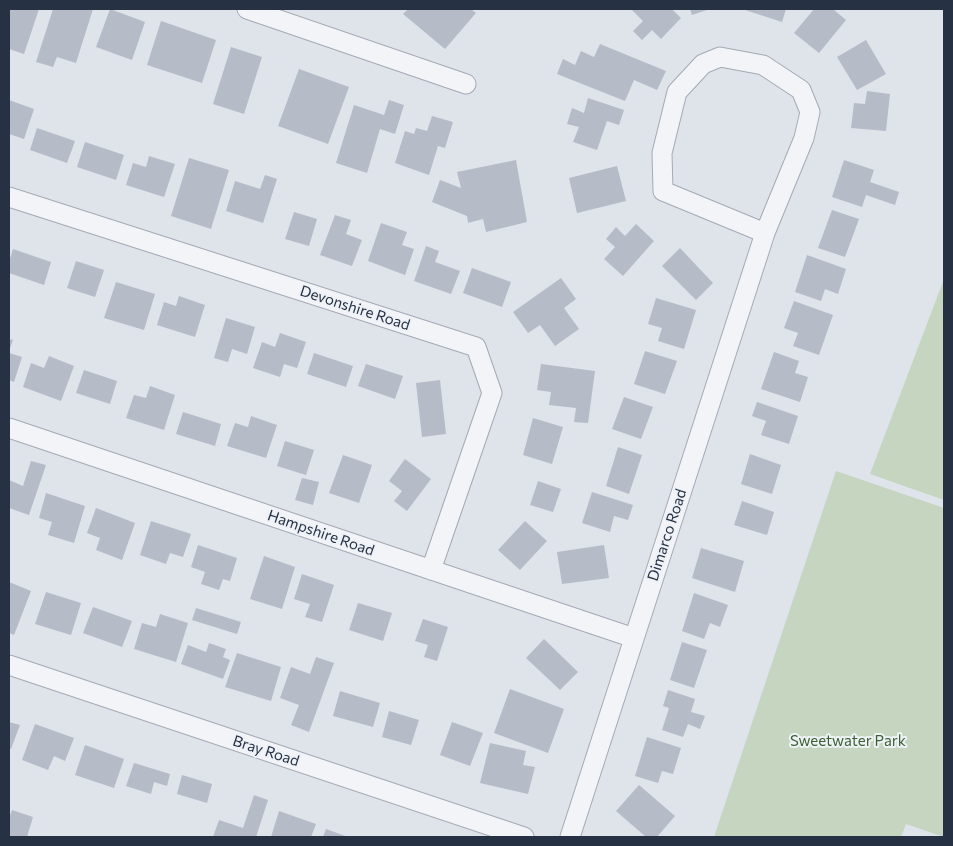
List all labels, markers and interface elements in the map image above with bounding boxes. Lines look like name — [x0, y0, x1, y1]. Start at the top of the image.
street label: Devonshire Road — [298, 282, 412, 334]
street label: Dimarco Road — [644, 487, 690, 583]
street label: Hampshire Road — [265, 506, 377, 560]
street label: Bray Road — [230, 732, 302, 770]
park label: Sweetwater Park — [790, 732, 906, 750]

